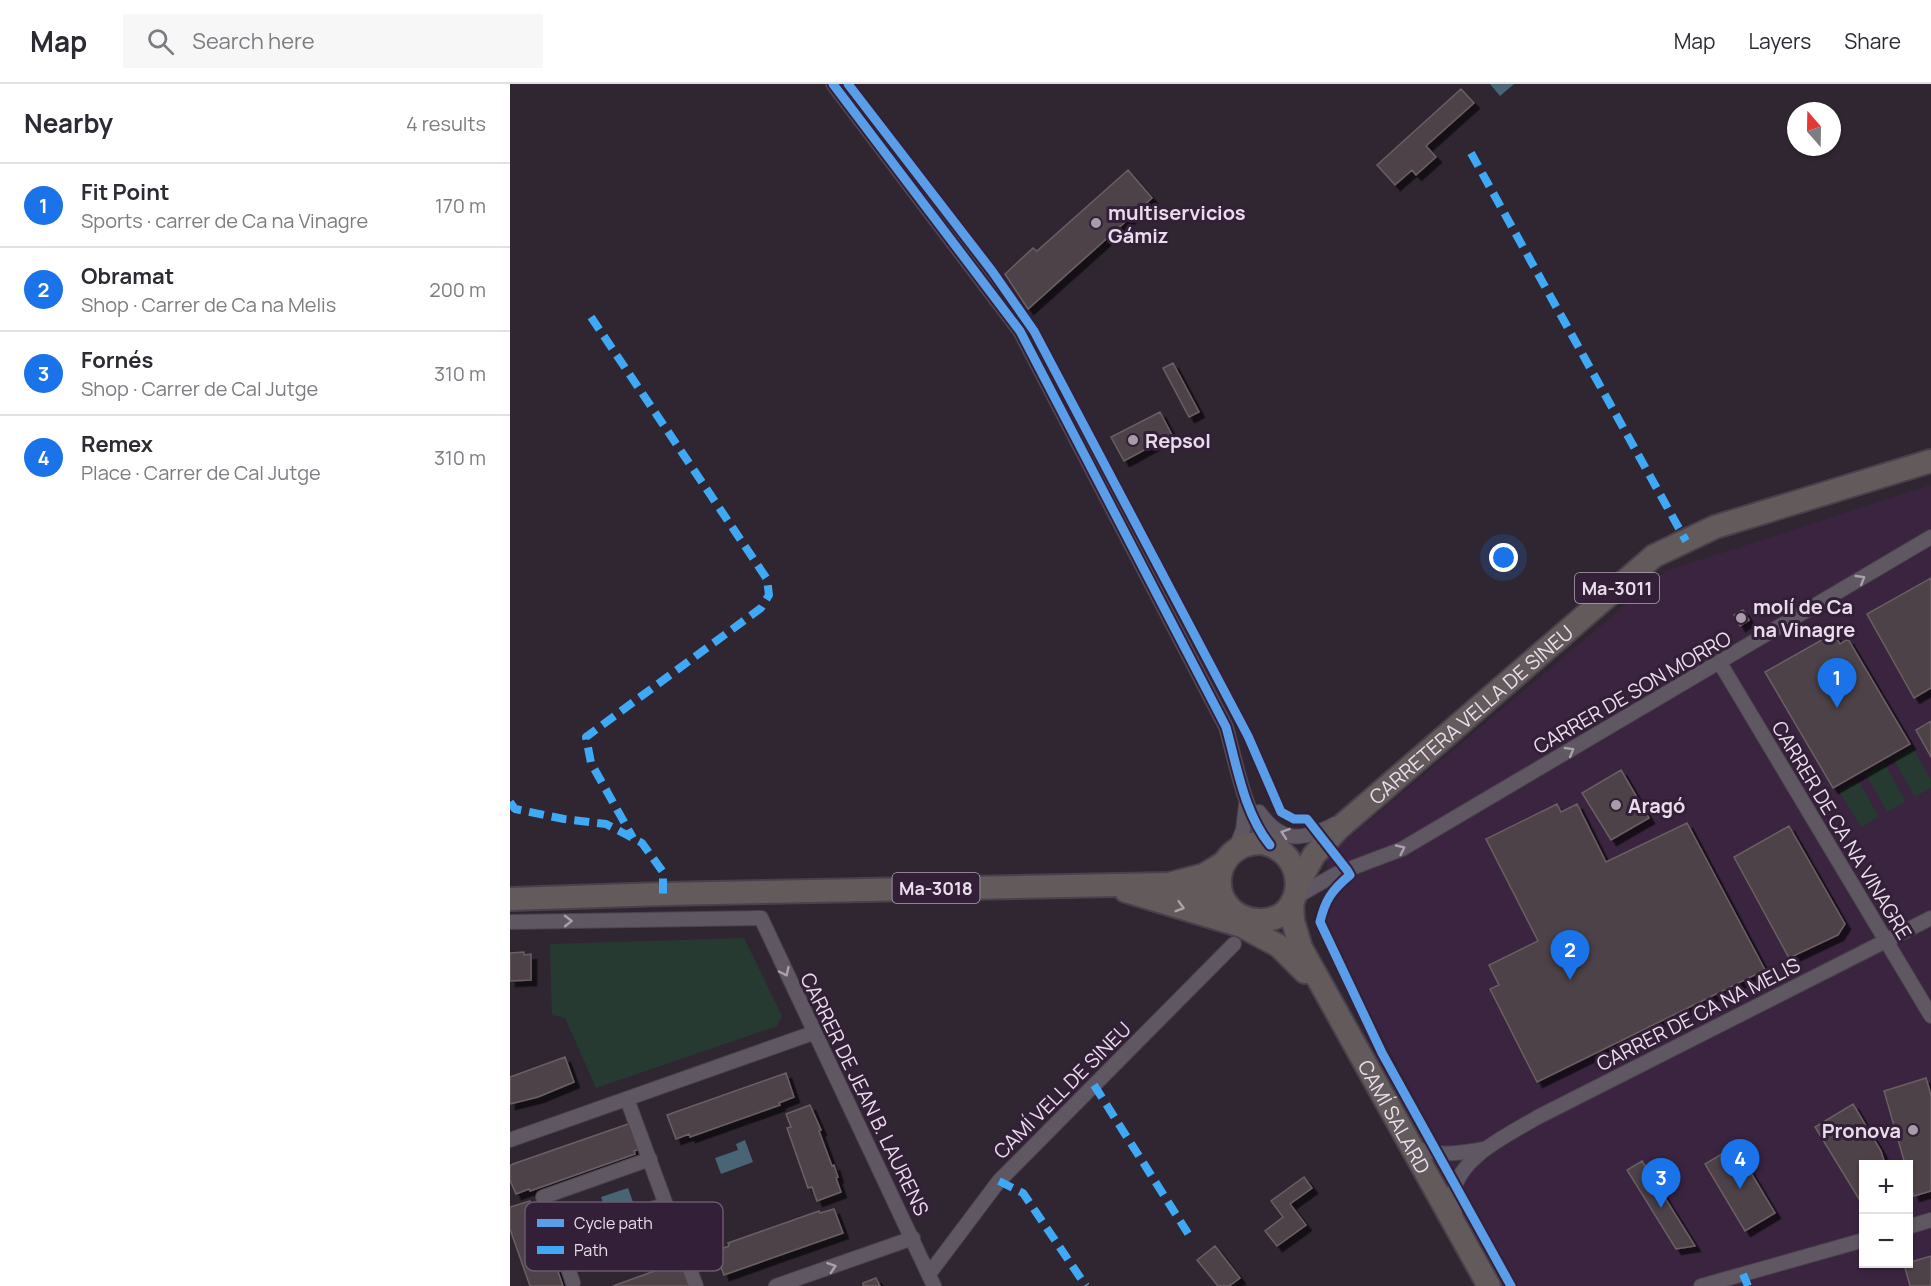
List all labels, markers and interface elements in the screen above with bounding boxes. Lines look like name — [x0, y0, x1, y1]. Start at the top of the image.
search box — [123, 14, 543, 68]
text: Map — [30, 22, 87, 60]
icon: search — [144, 25, 177, 58]
text: Search here — [192, 26, 315, 56]
text: Map — [1674, 27, 1715, 55]
text: Layers — [1748, 27, 1811, 55]
text: Share — [1844, 27, 1901, 55]
north arrow — [1787, 102, 1841, 156]
text: Nearby — [24, 105, 113, 141]
text: 4 results — [406, 110, 486, 137]
text: Fit Point — [81, 177, 170, 207]
text: 1 — [39, 192, 48, 219]
text: 170 m — [435, 192, 486, 219]
place label: multiservicios Gámiz — [1108, 199, 1246, 249]
text: Sports · carrer de Ca na Vinagre — [81, 207, 368, 234]
marker: multiservicios Gámiz — [1089, 216, 1103, 230]
text: Obramat — [81, 261, 174, 291]
text: 2 — [38, 276, 49, 303]
text: 200 m — [429, 276, 486, 303]
text: Shop · Carrer de Ca na Melis — [81, 291, 336, 318]
text: Fornés — [81, 345, 153, 375]
text: 3 — [38, 360, 49, 387]
text: 310 m — [434, 360, 486, 387]
text: Shop · Carrer de Cal Jutge — [81, 375, 318, 402]
place label: Repsol — [1145, 427, 1211, 454]
text: Remex — [81, 429, 153, 459]
marker: Repsol — [1126, 433, 1140, 447]
text: 4 — [37, 444, 50, 471]
text: 310 m — [434, 444, 486, 471]
text: Place · Carrer de Cal Jutge — [81, 459, 321, 486]
your location — [1489, 543, 1518, 572]
road number: Ma-3011 — [1575, 573, 1659, 603]
one-way arrow — [1855, 575, 1865, 587]
place label: molí de Ca na Vinagre — [1753, 593, 1855, 643]
marker: molí de Ca na Vinagre — [1734, 611, 1748, 625]
street label: CARRETERA VELLA DE SINEU — [1363, 619, 1579, 810]
street label: CARRER DE SON MORRO — [1528, 624, 1736, 760]
pin: 1 — [1818, 658, 1856, 708]
street label: CARRER DE CA NA VINAGRE — [1766, 716, 1918, 944]
one-way arrow — [1564, 746, 1574, 758]
place label: Aragó — [1628, 792, 1685, 819]
marker: Aragó — [1609, 798, 1623, 812]
one-way arrow — [1280, 828, 1290, 841]
one-way arrow — [1395, 844, 1406, 856]
road number: Ma-3018 — [892, 873, 980, 903]
one-way arrow — [1174, 900, 1185, 912]
one-way arrow — [564, 915, 573, 927]
pin: 2 — [1550, 930, 1590, 980]
street label: CARRER DE CA NA MELIS — [1592, 951, 1804, 1077]
one-way arrow — [778, 965, 790, 976]
street label: CARRER DE JEAN B. LAURENS — [794, 968, 936, 1220]
street label: CAMÍ VELL DE SINEU — [987, 1015, 1137, 1165]
street label: CAMÍ SALARD — [1352, 1055, 1437, 1178]
place label: Pronova — [1822, 1117, 1901, 1144]
marker: Pronova — [1906, 1123, 1920, 1137]
pin: 4 — [1720, 1140, 1760, 1189]
pin: 3 — [1642, 1158, 1680, 1208]
map controls — [1859, 1160, 1913, 1268]
button: + — [1859, 1160, 1913, 1214]
legend — [525, 1202, 723, 1271]
text: Cycle path — [574, 1212, 653, 1234]
button: − — [1859, 1214, 1913, 1268]
text: Path — [574, 1239, 608, 1261]
one-way arrow — [826, 1261, 836, 1274]

